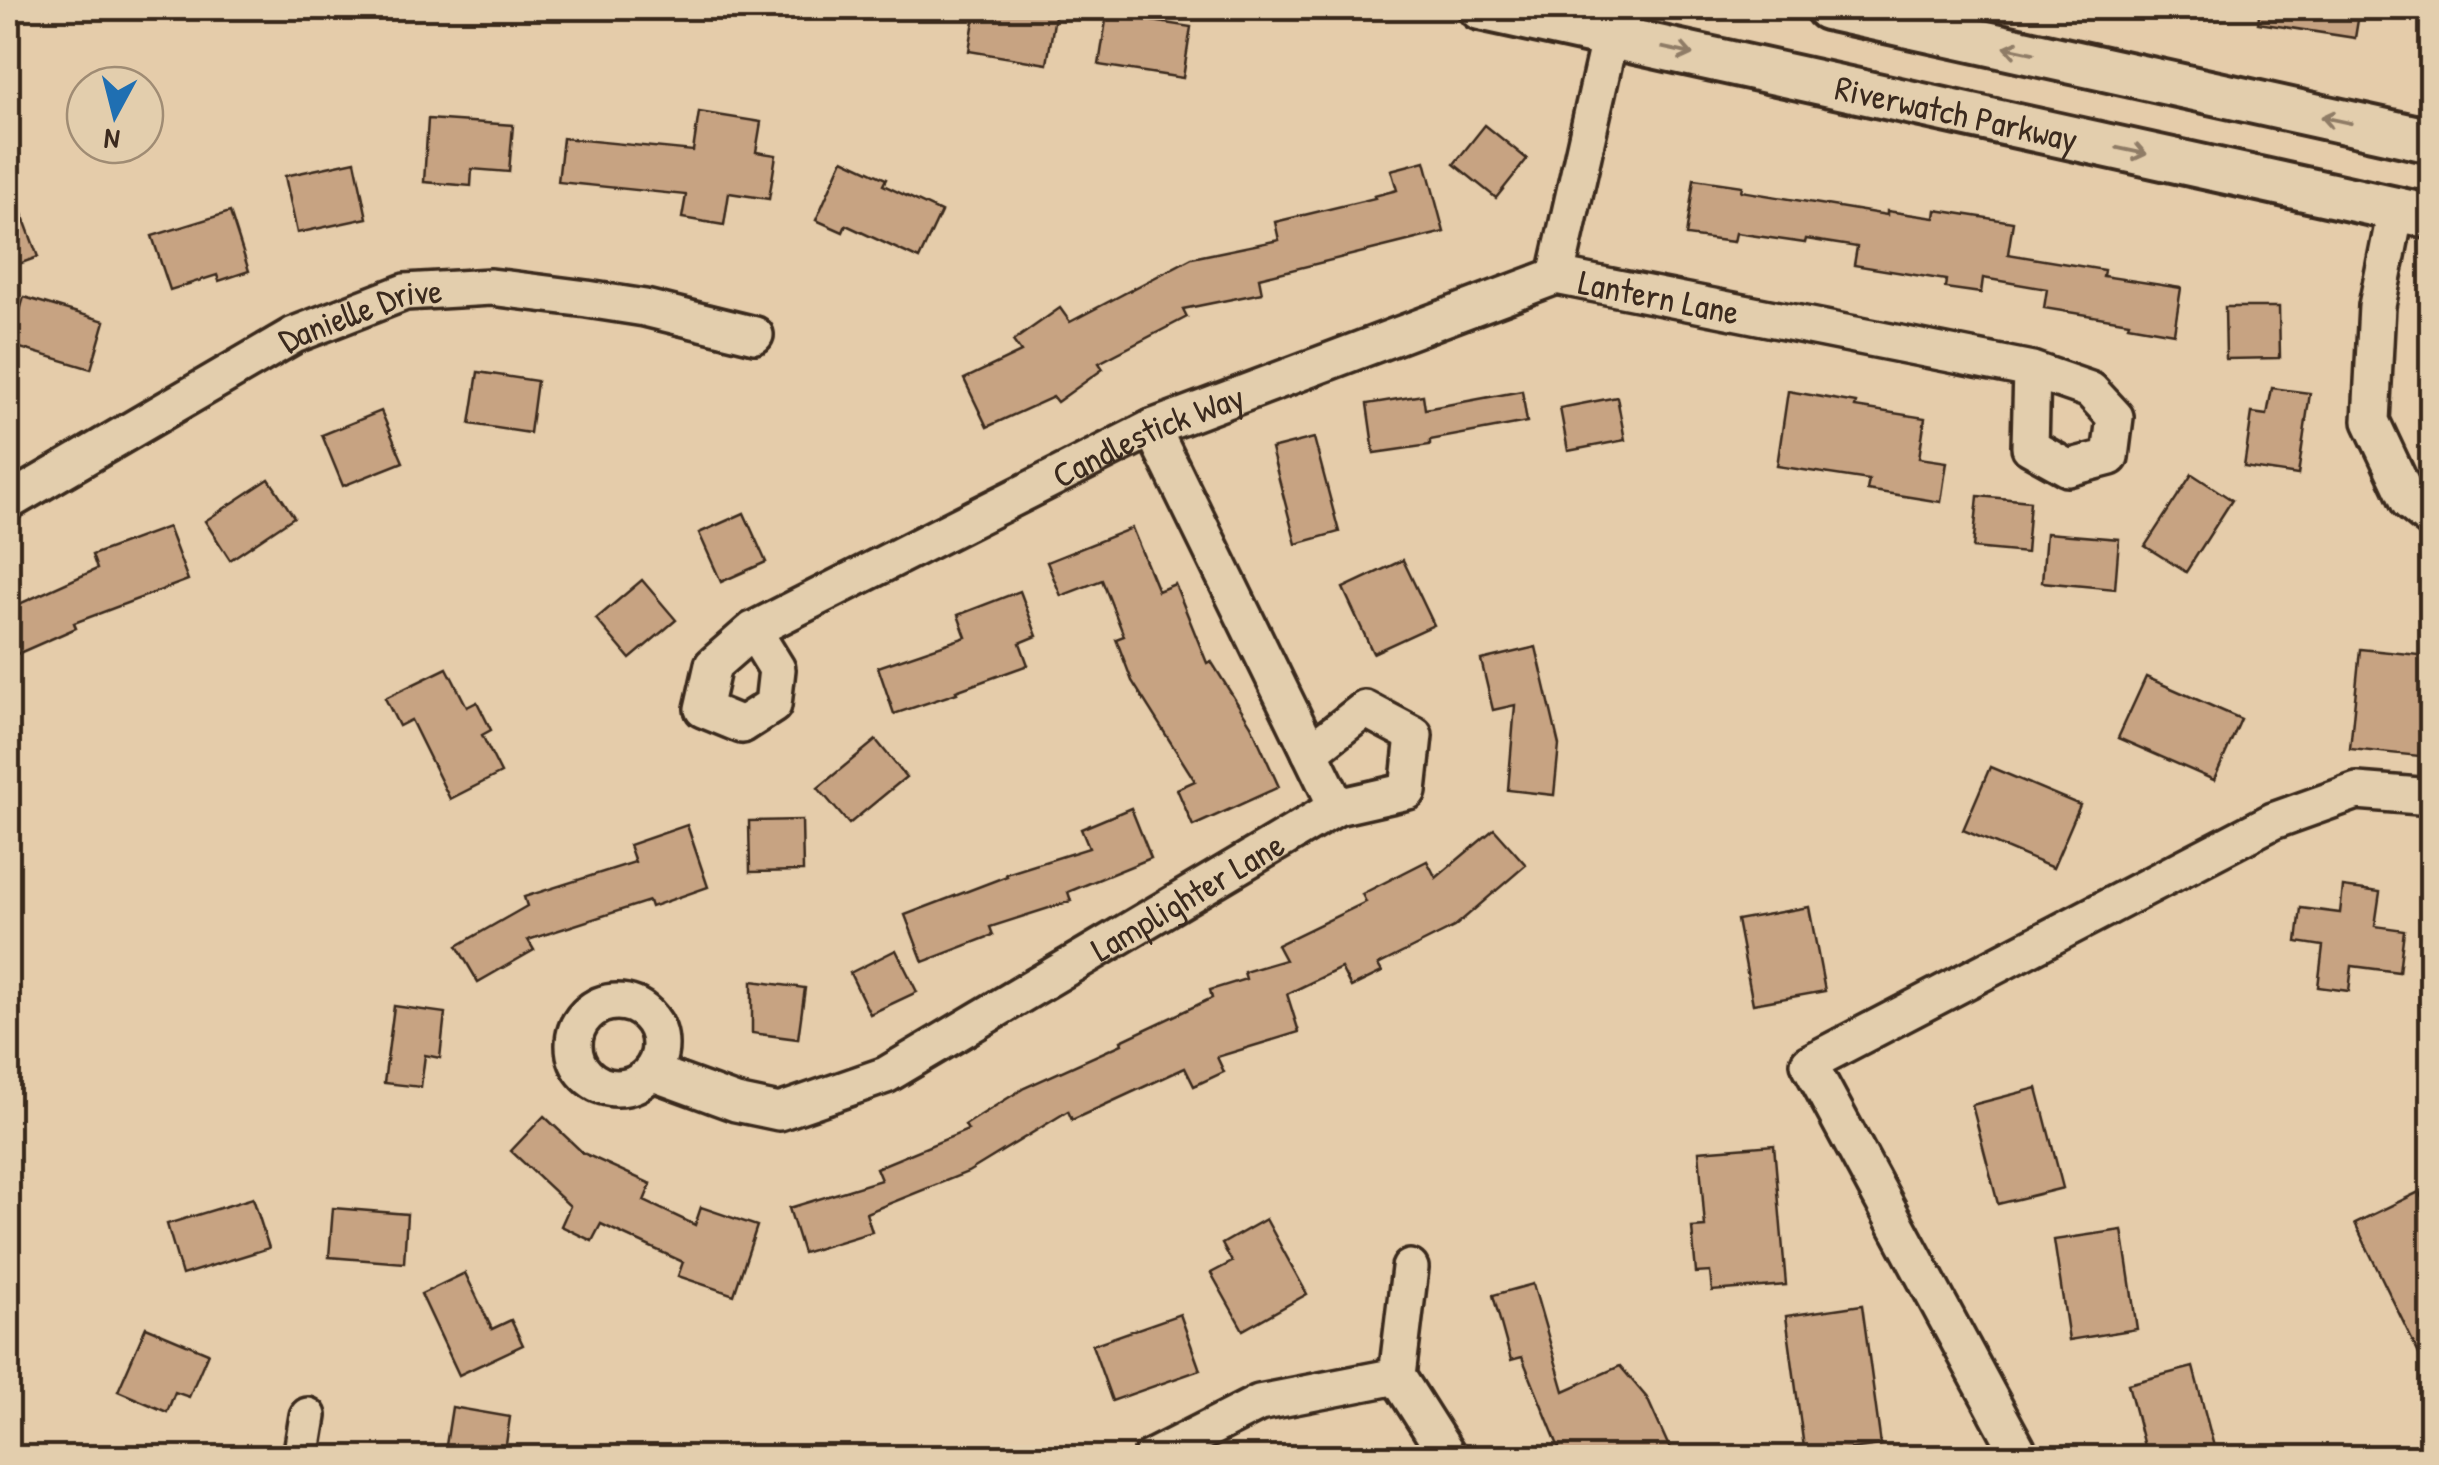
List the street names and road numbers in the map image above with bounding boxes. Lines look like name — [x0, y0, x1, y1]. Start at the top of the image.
street label: Riverwatch Parkway — [1831, 63, 2082, 162]
street label: Lantern Lane — [1575, 258, 1743, 335]
street label: Danielle Drive — [269, 266, 444, 363]
street label: Candlestick Way — [1044, 372, 1250, 498]
street label: Lamplighter Lane — [1082, 820, 1293, 972]

